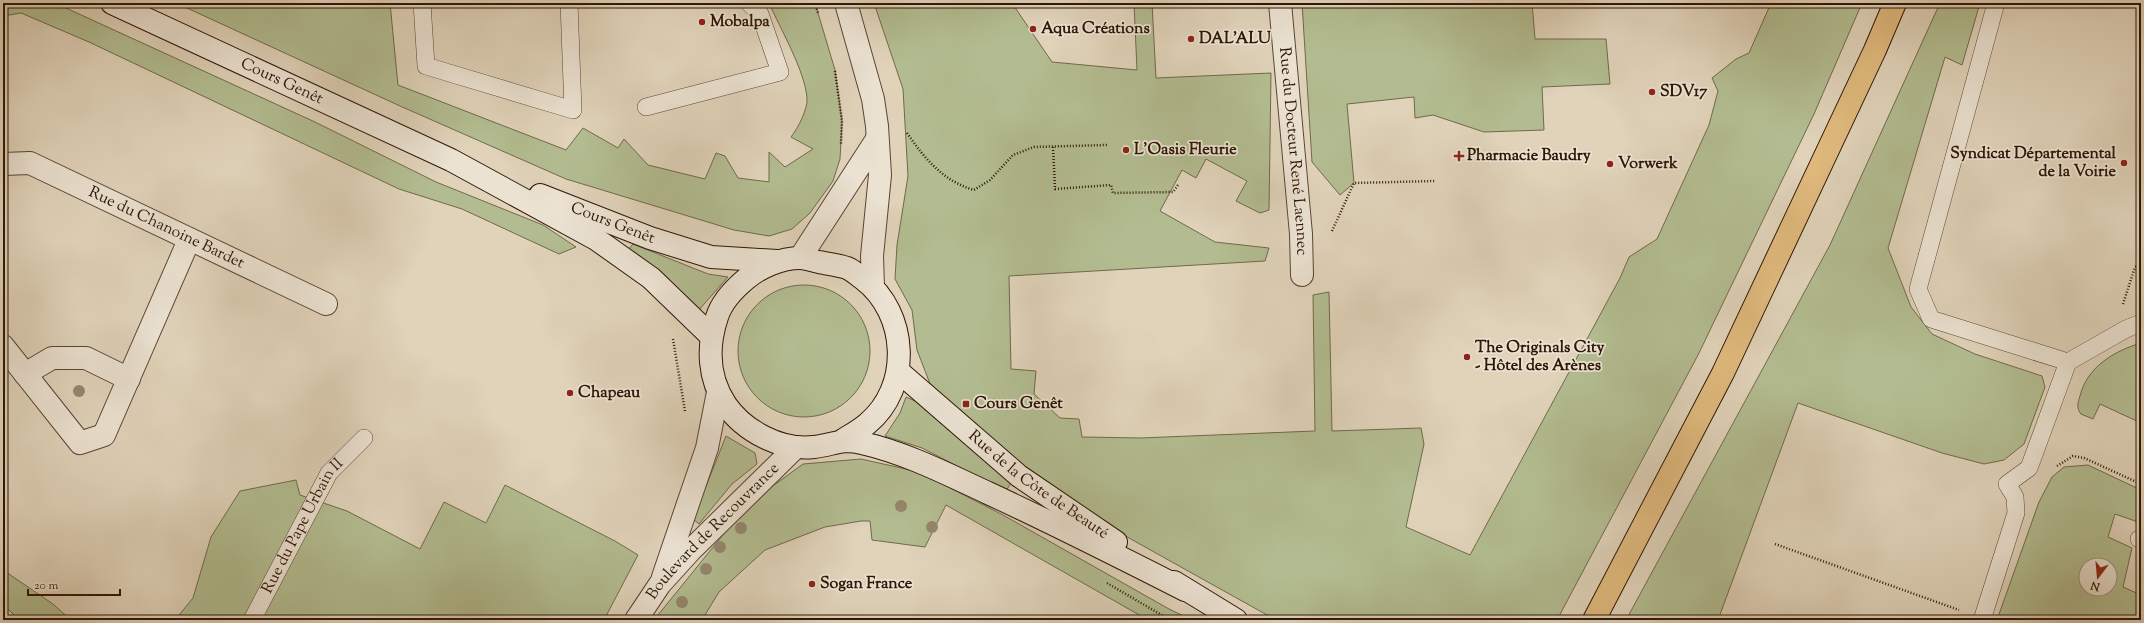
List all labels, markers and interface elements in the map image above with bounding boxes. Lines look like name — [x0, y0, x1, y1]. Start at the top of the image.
place label: Mobalpa — [710, 11, 770, 34]
marker: Mobalpa — [697, 17, 707, 27]
place label: Aqua Créations — [1041, 18, 1150, 41]
marker: Aqua Créations — [1028, 24, 1038, 34]
place label: DAL'ALU — [1199, 28, 1272, 51]
marker: DAL'ALU — [1186, 34, 1196, 44]
street label: Rue du Docteur René Laennec — [1273, 46, 1313, 256]
street label: Cours Genêt — [237, 52, 327, 111]
place label: SDV17 — [1660, 81, 1708, 104]
marker: SDV17 — [1647, 87, 1657, 97]
place label: L'Oasis Fleurie — [1134, 139, 1237, 162]
place label: Syndicat Départemental de la Voirie — [1950, 143, 2117, 184]
marker: L'Oasis Fleurie — [1121, 145, 1131, 155]
place label: Pharmacie Baudry — [1467, 145, 1591, 168]
marker: Pharmacie Baudry — [1454, 151, 1464, 161]
place label: Vorwerk — [1618, 153, 1678, 176]
marker: Syndicat Départemental de la Voirie — [2119, 158, 2129, 168]
marker: Vorwerk — [1605, 159, 1615, 169]
street label: Rue du Chanoine Bardet — [85, 181, 249, 275]
street label: Cours Genêt — [567, 197, 658, 250]
place label: The Originals City - Hôtel des Arènes — [1475, 337, 1604, 378]
marker: The Originals City - Hôtel des Arènes — [1462, 352, 1472, 362]
place label: Chapeau — [578, 382, 641, 405]
marker: Chapeau — [565, 388, 575, 398]
place label: Cours Genêt — [974, 393, 1063, 416]
marker: Cours Genêt — [961, 399, 971, 409]
street label: Rue de la Côte de Beauté — [963, 425, 1113, 545]
street label: Rue du Pape Urbain II — [256, 453, 349, 598]
street label: Boulevard de Recouvrance — [641, 458, 785, 604]
north arrow — [2078, 557, 2118, 597]
scale bar — [28, 571, 120, 597]
place label: Sogan France — [820, 573, 913, 596]
text: 20 m — [34, 577, 59, 595]
text: N — [2089, 577, 2103, 595]
marker: Sogan France — [807, 579, 817, 589]

